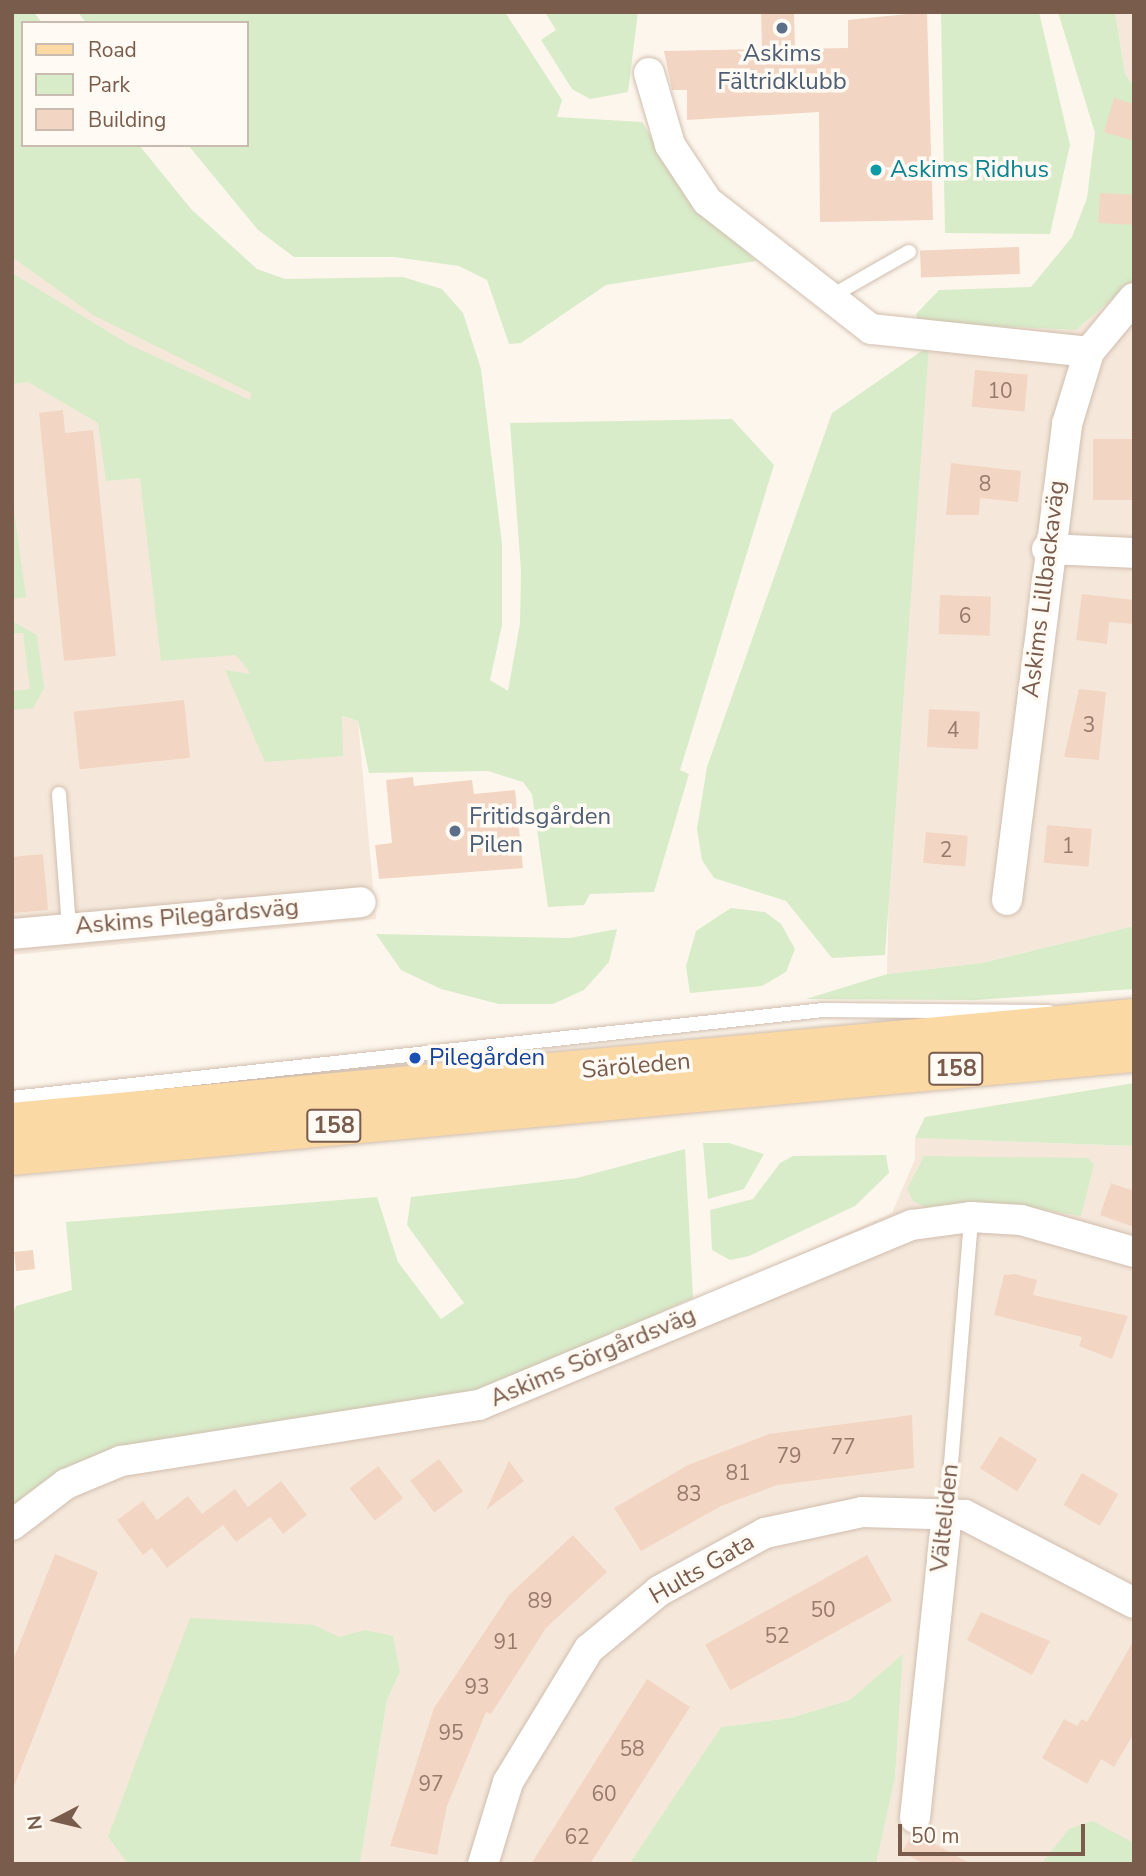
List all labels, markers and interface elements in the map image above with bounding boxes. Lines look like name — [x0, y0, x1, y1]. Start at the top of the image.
marker: Askims Fältridklubb — [774, 20, 790, 36]
legend — [21, 21, 248, 147]
text: Road — [88, 36, 137, 64]
place label: Askims Fältridklubb — [717, 40, 847, 96]
text: Park — [88, 71, 130, 99]
text: Building — [88, 106, 166, 134]
place label: Askims Ridhus — [890, 156, 1049, 184]
marker: Askims Ridhus — [868, 162, 884, 178]
house number: 10 — [987, 378, 1013, 404]
house number: 8 — [979, 471, 991, 497]
street label: Askims Lillbackaväg — [1016, 479, 1072, 699]
house number: 6 — [959, 603, 971, 629]
house number: 3 — [1083, 712, 1095, 738]
house number: 4 — [947, 717, 959, 743]
place label: Fritidsgården Pilen — [469, 803, 611, 859]
marker: Fritidsgården Pilen — [447, 823, 463, 839]
house number: 1 — [1062, 833, 1074, 859]
house number: 2 — [940, 837, 952, 863]
street label: Askims Pilegårdsväg — [74, 893, 300, 941]
place label: Pilegården — [429, 1044, 545, 1072]
street label: Säröleden — [580, 1047, 692, 1085]
marker: Pilegården — [407, 1050, 423, 1066]
road number: 158 — [928, 1050, 984, 1088]
road number: 158 — [306, 1106, 362, 1146]
street label: Askims Sörgårdsväg — [486, 1301, 700, 1413]
house number: 77 — [830, 1434, 856, 1460]
house number: 79 — [776, 1443, 802, 1469]
house number: 81 — [725, 1460, 751, 1486]
street label: Välteliden — [925, 1462, 965, 1574]
house number: 83 — [676, 1481, 702, 1507]
street label: Hults Gata — [645, 1528, 759, 1610]
house number: 89 — [527, 1588, 553, 1614]
house number: 50 — [810, 1597, 836, 1623]
house number: 52 — [764, 1623, 790, 1649]
house number: 91 — [493, 1629, 519, 1655]
house number: 93 — [464, 1674, 490, 1700]
house number: 95 — [438, 1720, 464, 1746]
house number: 58 — [619, 1736, 645, 1762]
house number: 97 — [418, 1771, 444, 1797]
house number: 60 — [591, 1781, 617, 1807]
north arrow — [21, 1785, 91, 1855]
scale bar — [901, 1810, 1088, 1854]
text: N — [21, 1814, 49, 1831]
text: 50 m — [911, 1822, 960, 1850]
house number: 62 — [564, 1824, 590, 1850]

